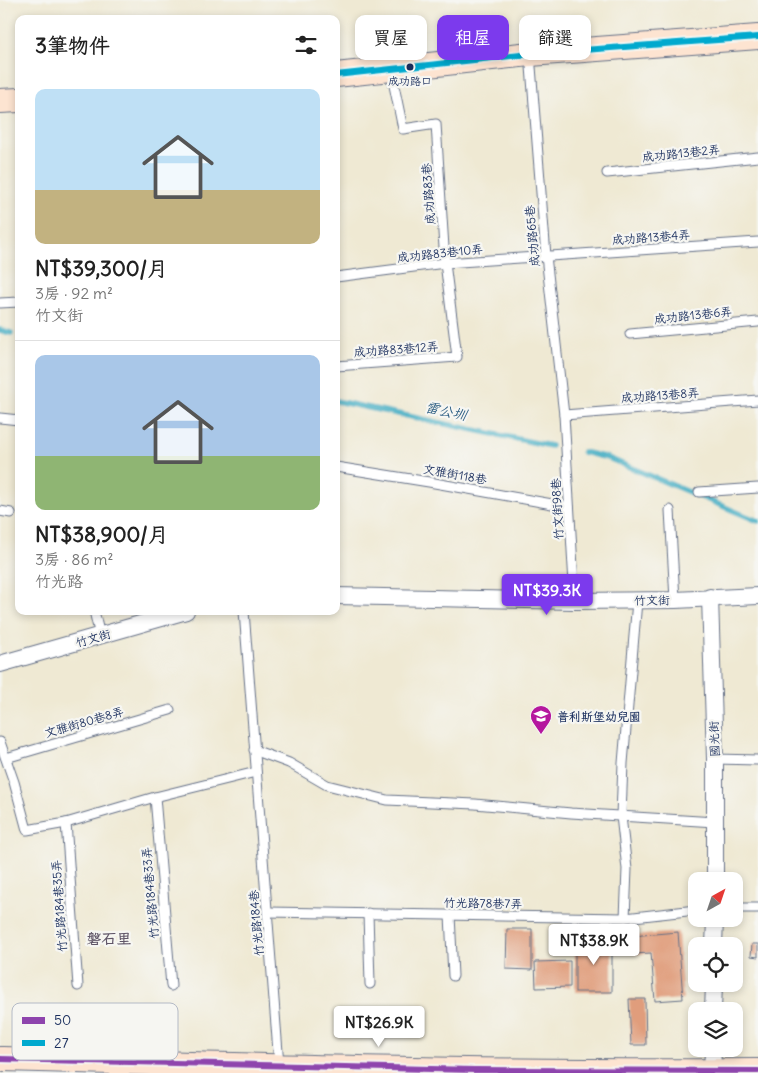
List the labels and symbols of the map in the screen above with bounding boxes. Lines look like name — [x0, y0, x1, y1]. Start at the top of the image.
marker: 成功路口 — [405, 62, 415, 72]
place label: 成功路口 — [388, 74, 432, 88]
street label: 成功路13巷2弄 — [641, 141, 721, 165]
street label: 成功路83巷 — [418, 163, 438, 225]
street label: 成功路65巷 — [522, 205, 542, 267]
street label: 成功路13巷4弄 — [611, 227, 691, 247]
street label: 成功路83巷10弄 — [396, 241, 484, 265]
street label: 成功路13巷6弄 — [653, 303, 733, 327]
street label: 成功路83巷12弄 — [353, 339, 439, 359]
street label: 成功路13巷8弄 — [620, 385, 700, 405]
water label: 雷公圳 — [424, 398, 470, 425]
street label: 文雅街118巷 — [422, 461, 488, 487]
street label: 竹文街98巷 — [548, 478, 566, 540]
pin: NT$39.3K — [495, 574, 599, 616]
street label: 竹文街 — [634, 592, 670, 608]
street label: 竹文街 — [74, 626, 112, 650]
street label: 文雅街80巷8弄 — [43, 704, 125, 740]
school or university icon: 普利斯堡幼兒園 — [529, 704, 553, 735]
place label: 普利斯堡幼兒園 — [557, 709, 641, 724]
street label: 國光街 — [706, 721, 722, 757]
street label: 竹光路184巷33弄 — [139, 846, 161, 940]
street label: 竹光路184巷35弄 — [48, 859, 70, 953]
north arrow — [688, 872, 742, 928]
street label: 竹光路184巷 — [246, 889, 266, 957]
street label: 竹光路78巷7弄 — [444, 895, 522, 911]
pin: NT$38.9K — [542, 924, 646, 966]
district label: 磐石里 — [86, 929, 132, 948]
legend — [12, 1003, 178, 1060]
pin: NT$26.9K — [327, 1006, 431, 1048]
text: 50 — [54, 1011, 71, 1029]
text: 27 — [54, 1034, 69, 1052]

